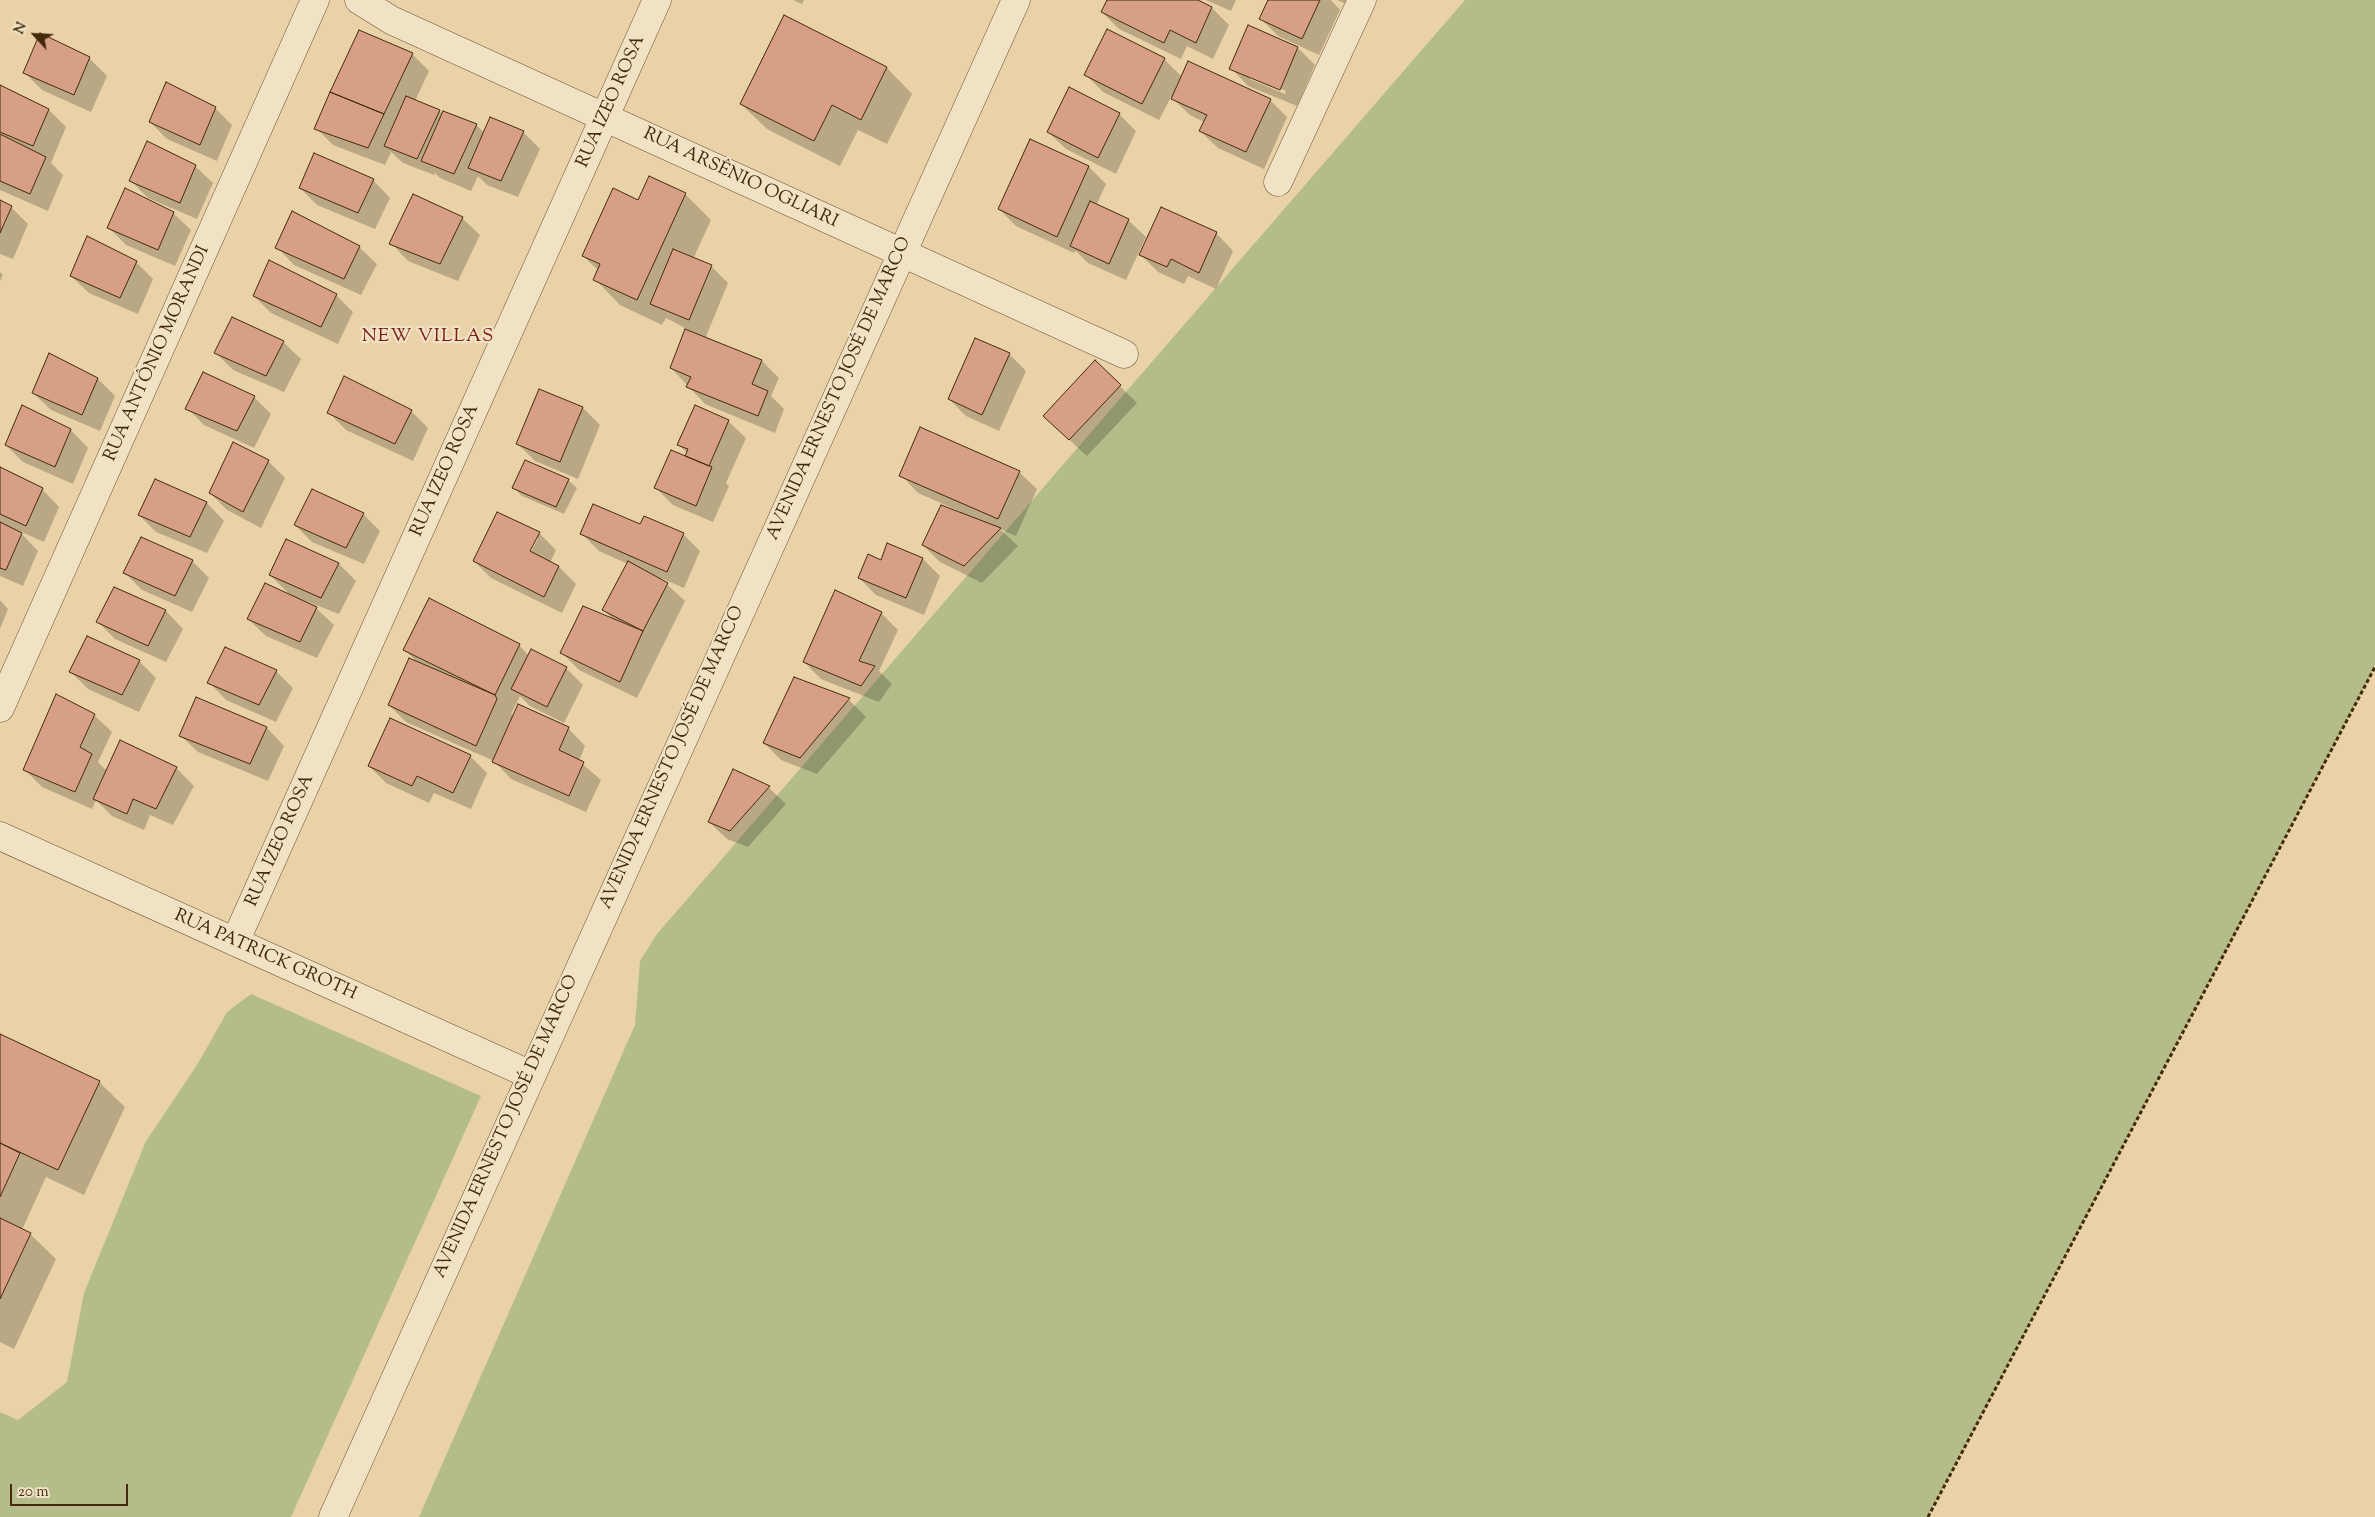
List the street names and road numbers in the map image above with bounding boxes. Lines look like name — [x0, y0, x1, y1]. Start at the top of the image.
street label: RUA IZEO ROSA — [573, 32, 651, 172]
street label: RUA ARSÊNIO OGLIARI — [639, 124, 841, 234]
street label: AVENIDA ERNESTO JOSÉ DE MARCO — [763, 234, 917, 544]
street label: RUA ANTÔNIO MORANDI — [101, 243, 215, 465]
street label: RUA IZEO ROSA — [407, 401, 485, 541]
street label: AVENIDA ERNESTO JOSÉ DE MARCO — [596, 603, 750, 913]
street label: RUA IZEO ROSA — [242, 771, 320, 911]
street label: RUA PATRICK GROTH — [170, 906, 360, 1006]
street label: AVENIDA ERNESTO JOSÉ DE MARCO — [430, 972, 584, 1282]

